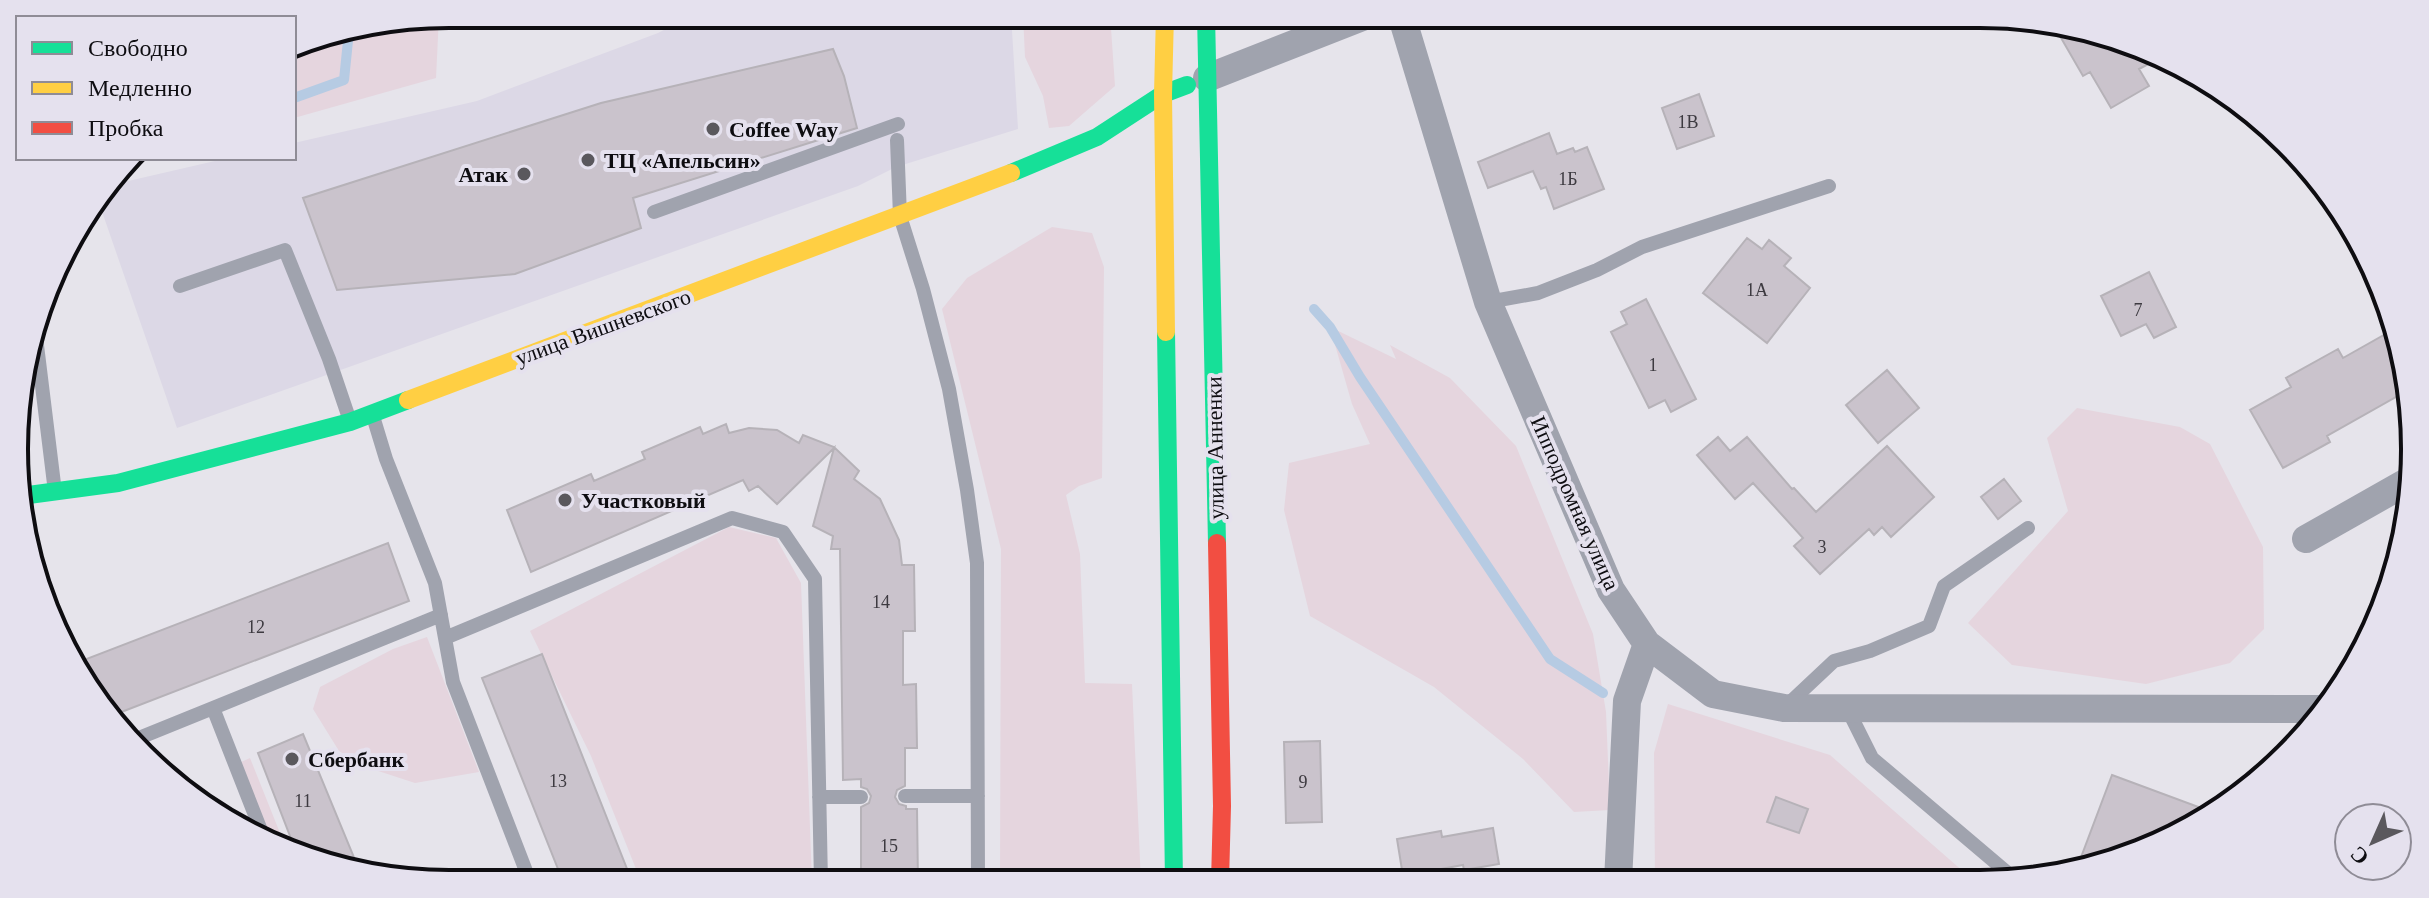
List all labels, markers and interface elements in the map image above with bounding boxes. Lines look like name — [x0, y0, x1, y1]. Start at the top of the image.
legend — [16, 16, 296, 160]
text: Свободно — [88, 35, 188, 61]
text: Медленно — [88, 75, 192, 101]
house number: 1В — [1677, 112, 1699, 132]
text: Пробка — [88, 115, 164, 141]
place label: Coffee Way — [729, 117, 838, 142]
marker: Coffee Way — [704, 120, 722, 138]
place label: ТЦ «Апельсин» — [604, 148, 761, 173]
marker: ТЦ «Апельсин» — [579, 151, 597, 169]
place label: Атак — [458, 162, 508, 187]
marker: Атак — [515, 165, 533, 183]
house number: 1Б — [1558, 169, 1578, 189]
house number: 1А — [1746, 280, 1768, 300]
street label: улица Вишневского — [512, 284, 694, 370]
house number: 7 — [2134, 300, 2143, 320]
house number: 1 — [1649, 355, 1658, 375]
street label: улица Анненки — [1201, 376, 1229, 520]
street label: Ипподромная улица — [1525, 412, 1625, 594]
place label: Участковый — [581, 488, 706, 513]
marker: Участковый — [556, 491, 574, 509]
house number: 3 — [1818, 537, 1827, 557]
house number: 14 — [872, 592, 890, 612]
house number: 12 — [247, 617, 265, 637]
place label: Сбербанк — [308, 747, 405, 772]
marker: Сбербанк — [283, 750, 301, 768]
house number: 13 — [549, 771, 567, 791]
house number: 9 — [1299, 772, 1308, 792]
house number: 11 — [294, 791, 312, 811]
north arrow — [2333, 802, 2413, 882]
house number: 15 — [880, 836, 898, 856]
text: С — [2345, 841, 2374, 870]

